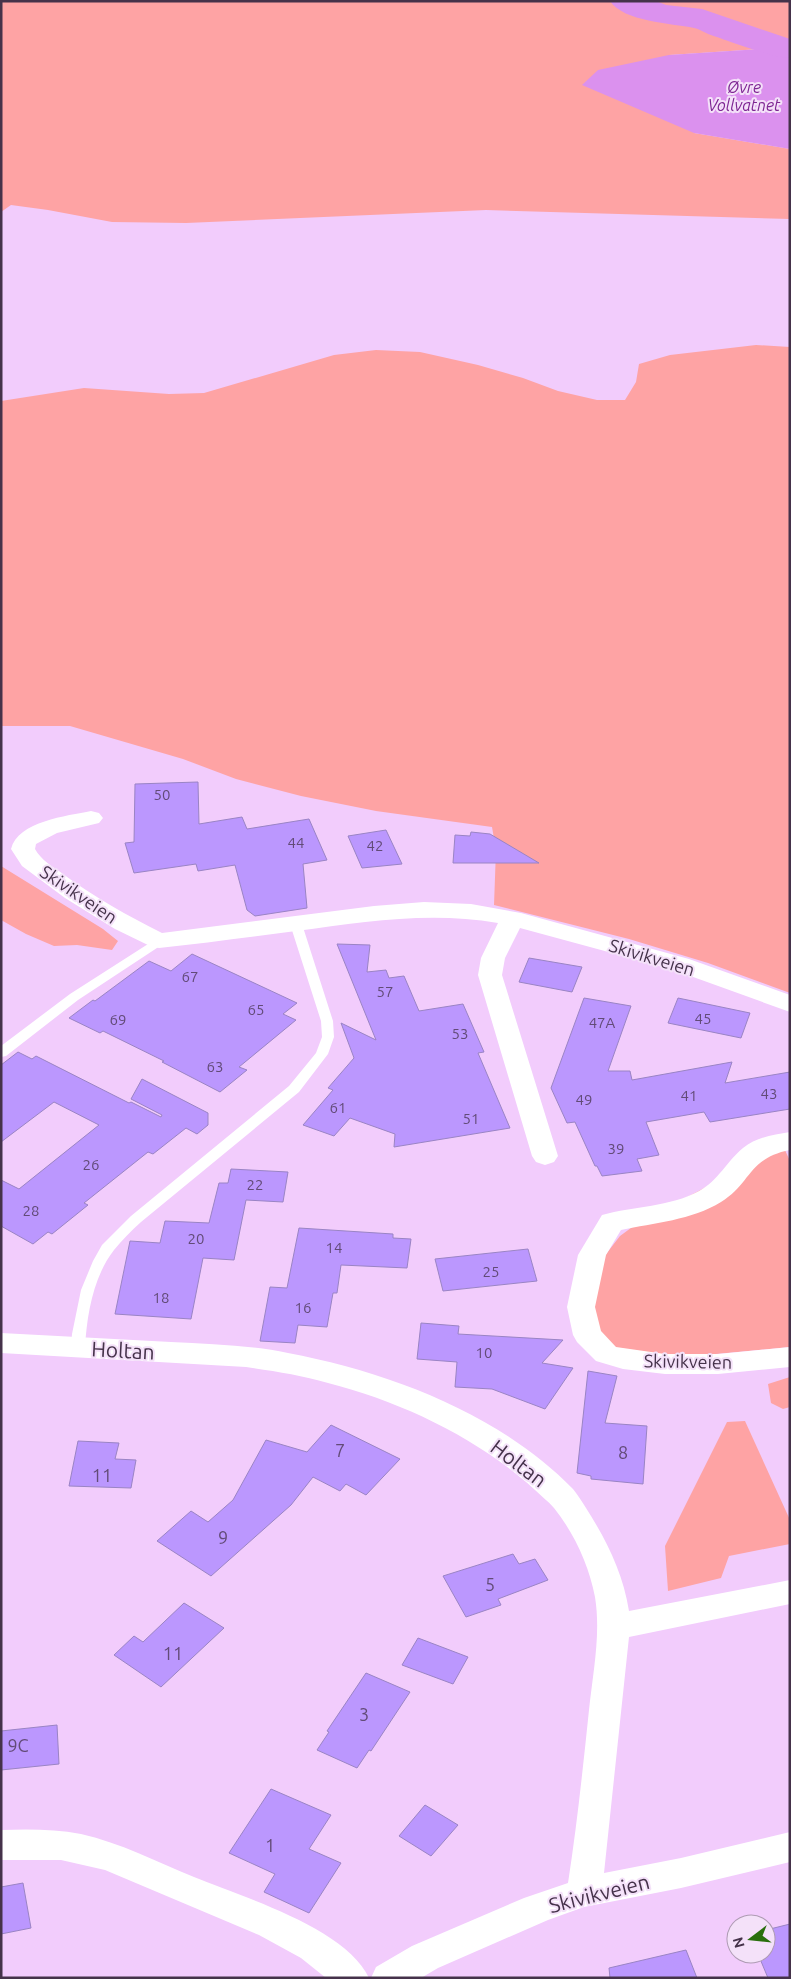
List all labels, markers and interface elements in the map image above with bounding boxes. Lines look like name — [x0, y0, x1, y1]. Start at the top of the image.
water label: Øvre Vollvatnet — [708, 78, 781, 114]
house number: 50 — [154, 786, 170, 803]
house number: 44 — [288, 834, 304, 851]
house number: 42 — [367, 837, 383, 854]
street label: Skivikveien — [37, 861, 121, 927]
street label: Skivikveien — [607, 935, 697, 979]
house number: 67 — [182, 968, 198, 985]
house number: 57 — [377, 983, 393, 1000]
house number: 65 — [248, 1001, 264, 1018]
house number: 45 — [695, 1010, 711, 1027]
house number: 69 — [110, 1011, 126, 1028]
house number: 47A — [589, 1014, 616, 1031]
house number: 53 — [452, 1025, 468, 1042]
house number: 63 — [207, 1058, 223, 1075]
house number: 43 — [761, 1085, 777, 1102]
house number: 41 — [681, 1087, 697, 1104]
house number: 49 — [576, 1091, 592, 1108]
house number: 61 — [330, 1099, 346, 1116]
house number: 51 — [463, 1110, 479, 1127]
house number: 39 — [608, 1140, 624, 1157]
house number: 26 — [83, 1156, 99, 1173]
house number: 22 — [247, 1176, 263, 1193]
house number: 28 — [23, 1202, 39, 1219]
house number: 20 — [188, 1230, 204, 1247]
house number: 14 — [326, 1239, 342, 1256]
house number: 25 — [483, 1263, 499, 1280]
house number: 18 — [153, 1289, 169, 1306]
house number: 16 — [295, 1299, 311, 1316]
street label: Holtan — [91, 1336, 155, 1364]
house number: 10 — [476, 1344, 492, 1361]
street label: Skivikveien — [644, 1350, 732, 1372]
street label: Holtan — [486, 1434, 552, 1492]
house number: 7 — [335, 1440, 345, 1460]
house number: 8 — [618, 1442, 628, 1462]
house number: 11 — [92, 1465, 112, 1485]
house number: 9 — [218, 1527, 228, 1547]
house number: 5 — [485, 1574, 495, 1594]
house number: 11 — [163, 1643, 183, 1663]
house number: 3 — [359, 1704, 369, 1724]
house number: 9C — [7, 1735, 29, 1755]
house number: 1 — [265, 1835, 275, 1855]
street label: Skivikveien — [546, 1869, 652, 1917]
north arrow — [726, 1914, 776, 1964]
text: N — [729, 1935, 748, 1950]

